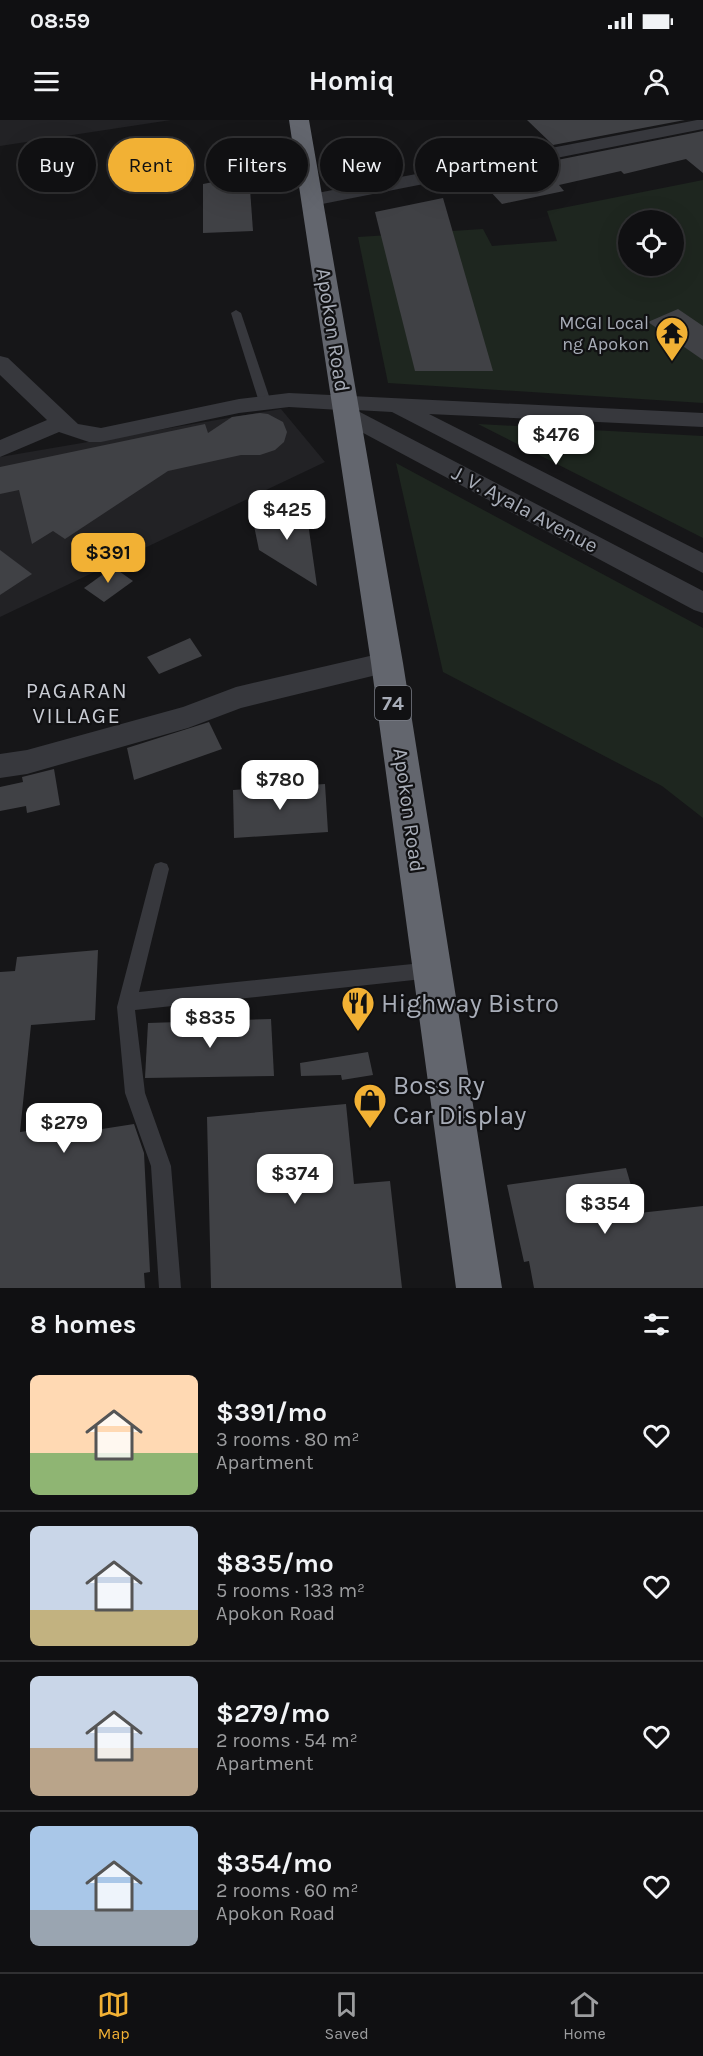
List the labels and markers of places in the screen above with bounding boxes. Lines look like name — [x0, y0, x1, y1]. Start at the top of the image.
place label: MCGI Local ng Apokon — [559, 312, 649, 355]
temple icon: MCGI Local ng Apokon — [654, 315, 690, 362]
pin: $476 — [520, 415, 592, 466]
pin: $425 — [251, 490, 323, 541]
pin: $391 — [72, 533, 144, 584]
pin: $780 — [244, 760, 316, 811]
restaurant icon: Highway Bistro — [340, 985, 376, 1032]
place label: Highway Bistro — [381, 988, 559, 1019]
pin: $835 — [174, 998, 246, 1049]
place label: Boss Ry Car Display — [393, 1070, 526, 1131]
shop icon: Boss Ry Car Display — [352, 1082, 388, 1129]
pin: $279 — [28, 1103, 100, 1154]
pin: $374 — [259, 1154, 331, 1205]
pin: $354 — [569, 1184, 641, 1235]

